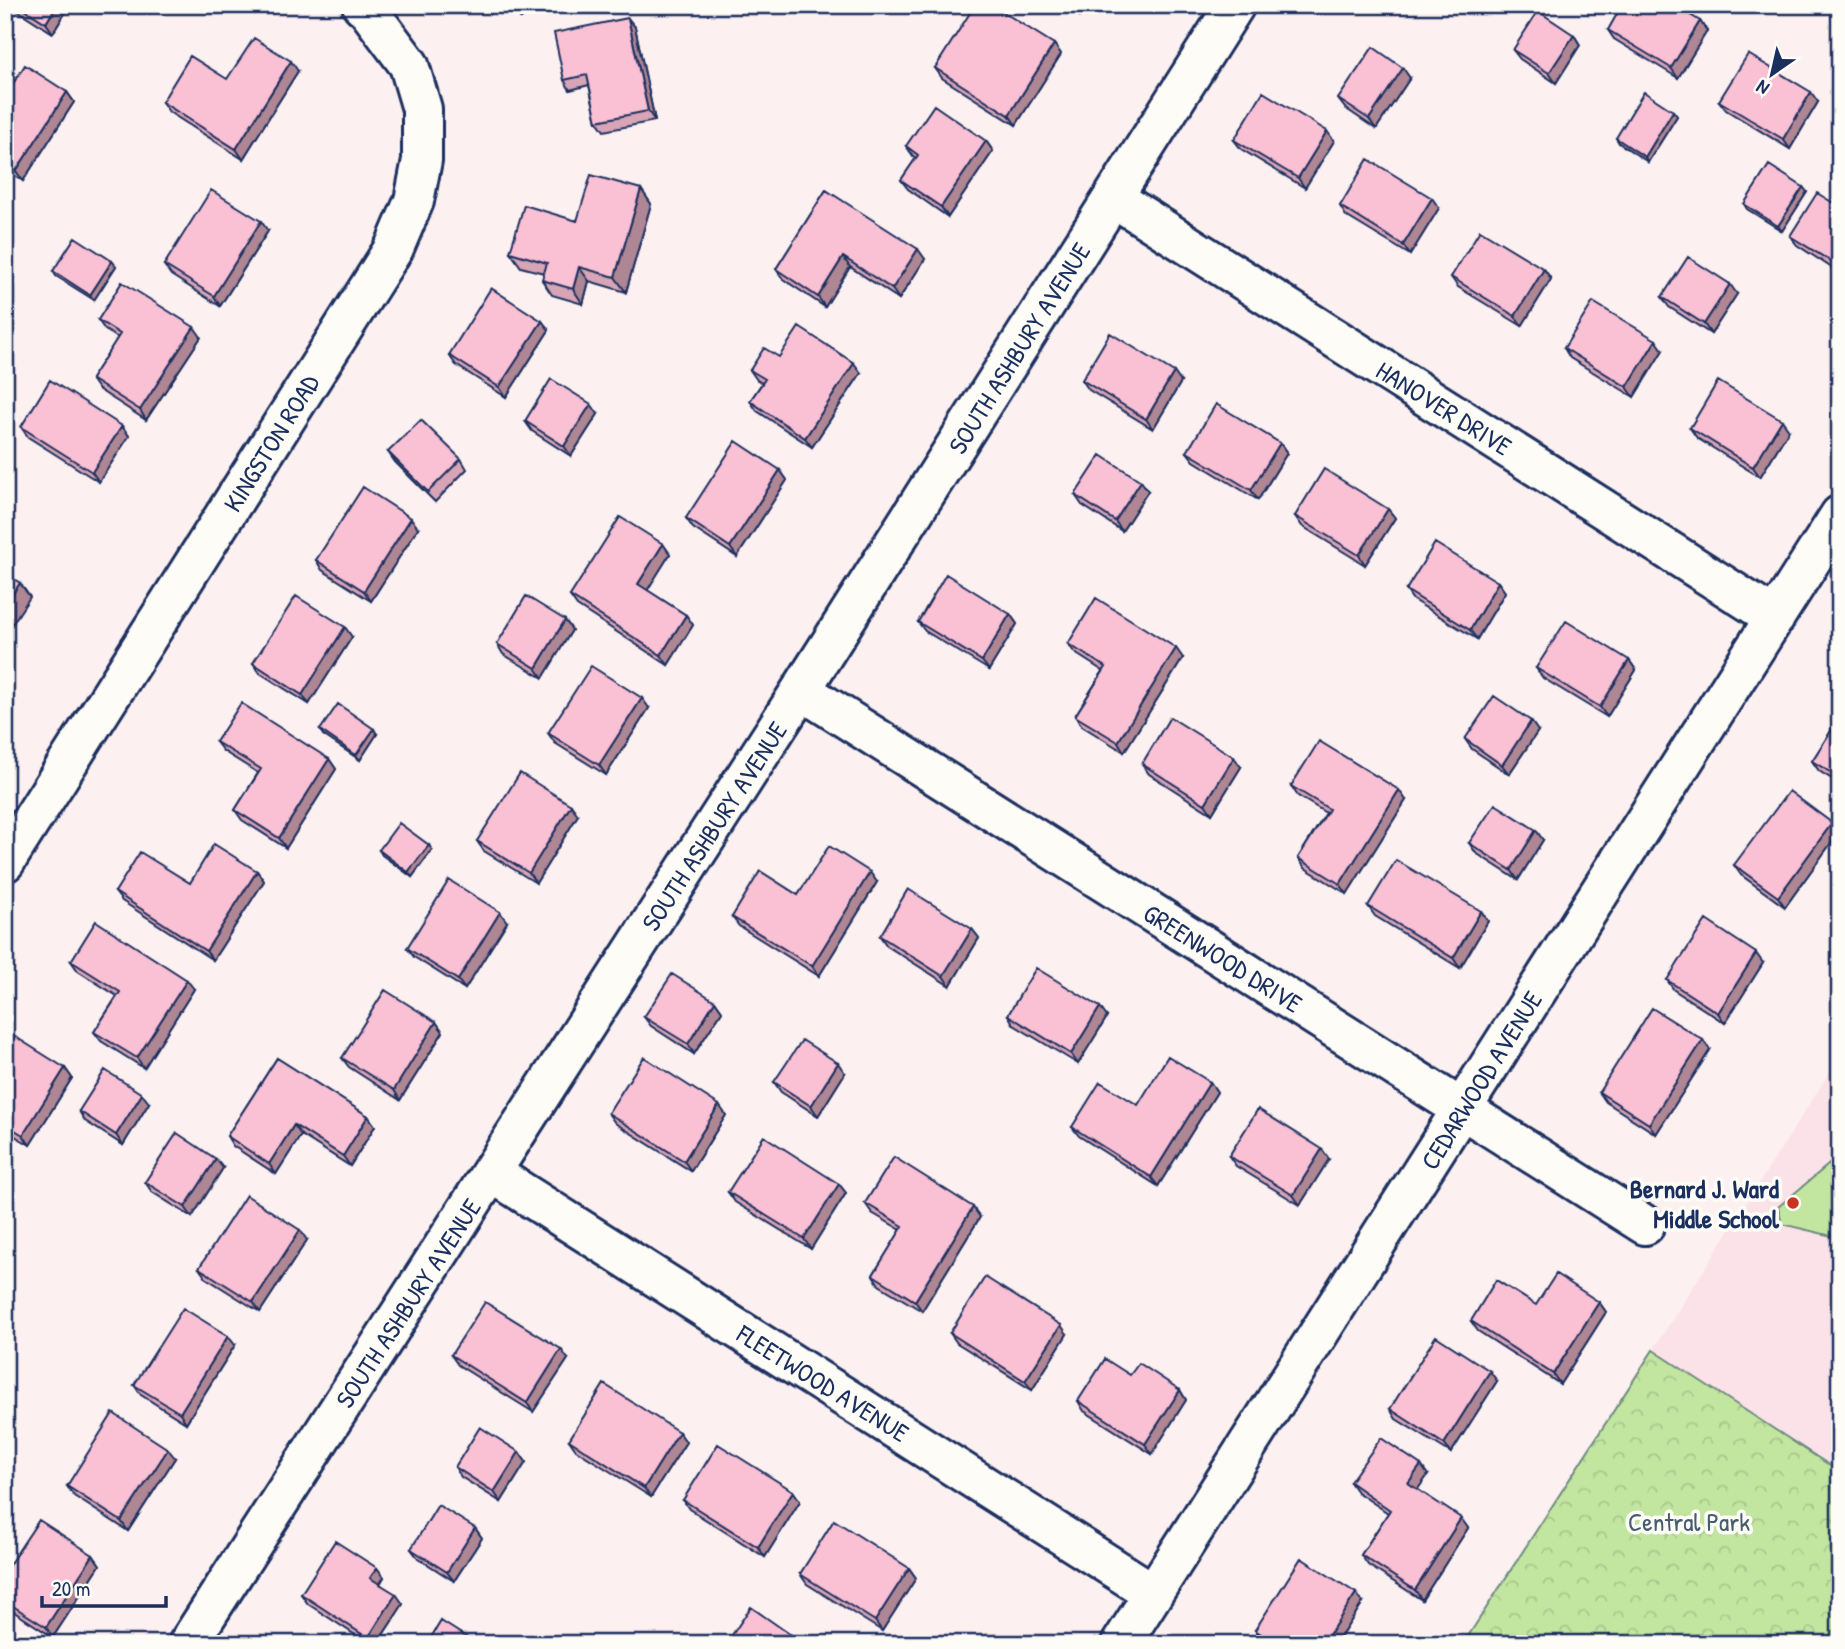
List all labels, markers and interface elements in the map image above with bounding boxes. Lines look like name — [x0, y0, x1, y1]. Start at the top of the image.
north arrow — [1736, 38, 1806, 108]
text: N — [1751, 74, 1774, 102]
street label: SOUTH ASHBURY AVENUE — [940, 235, 1098, 460]
street label: HANOVER DRIVE — [1370, 353, 1519, 464]
street label: KINGSTON ROAD — [215, 367, 327, 518]
street label: SOUTH ASHBURY AVENUE — [633, 714, 795, 937]
street label: GREENWOOD DRIVE — [1137, 895, 1309, 1021]
street label: CEDARWOOD AVENUE — [1412, 984, 1550, 1176]
place label: Bernard J. Ward Middle School — [1630, 1171, 1780, 1236]
street label: SOUTH ASHBURY AVENUE — [327, 1191, 489, 1414]
marker: Bernard J. Ward Middle School — [1785, 1195, 1801, 1211]
street label: FLEETWOOD AVENUE — [730, 1316, 916, 1450]
park label: Central Park — [1628, 1504, 1750, 1539]
scale bar — [42, 1565, 166, 1609]
text: 20 m — [52, 1574, 90, 1603]

